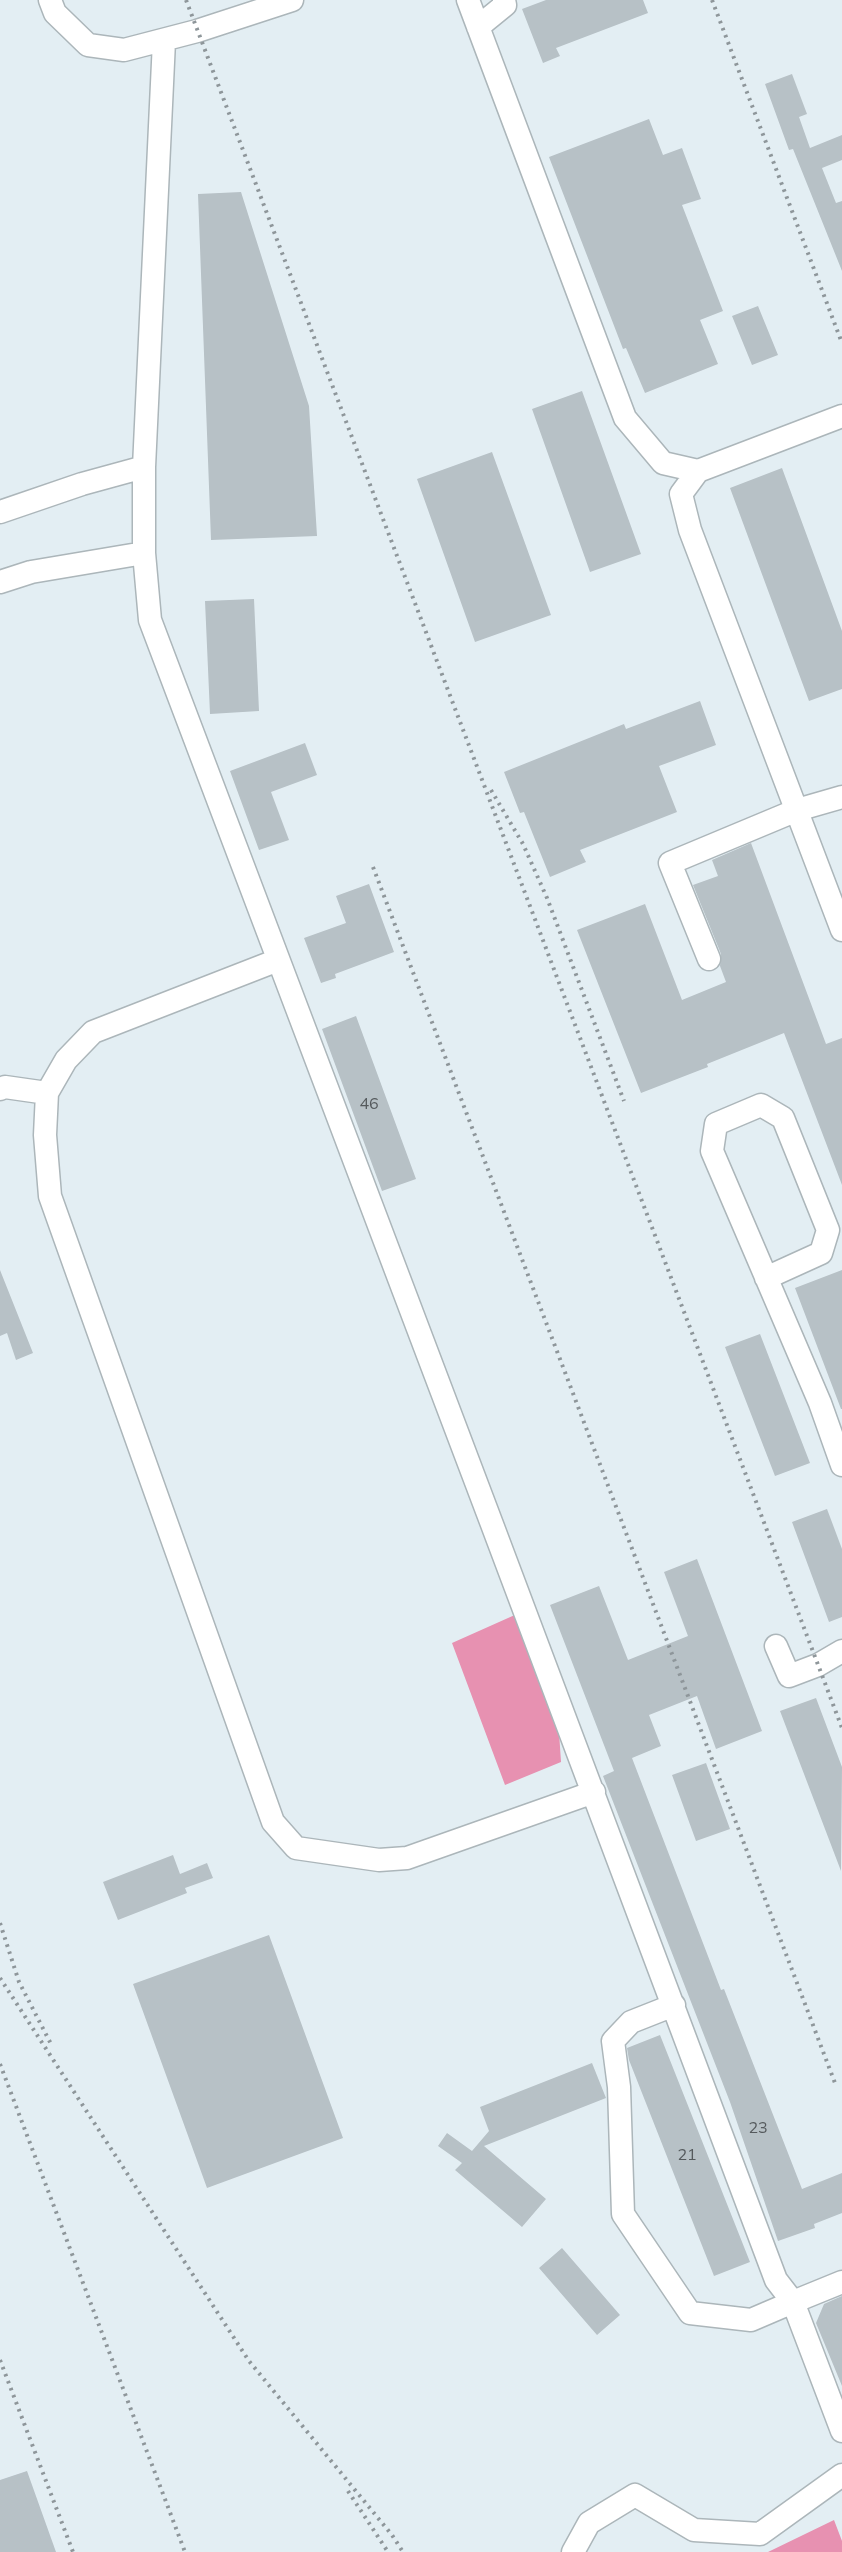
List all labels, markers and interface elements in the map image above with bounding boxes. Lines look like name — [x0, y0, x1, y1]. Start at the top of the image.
house number: 46 — [359, 1094, 379, 1114]
house number: 23 — [748, 2118, 768, 2138]
house number: 21 — [677, 2145, 697, 2165]

